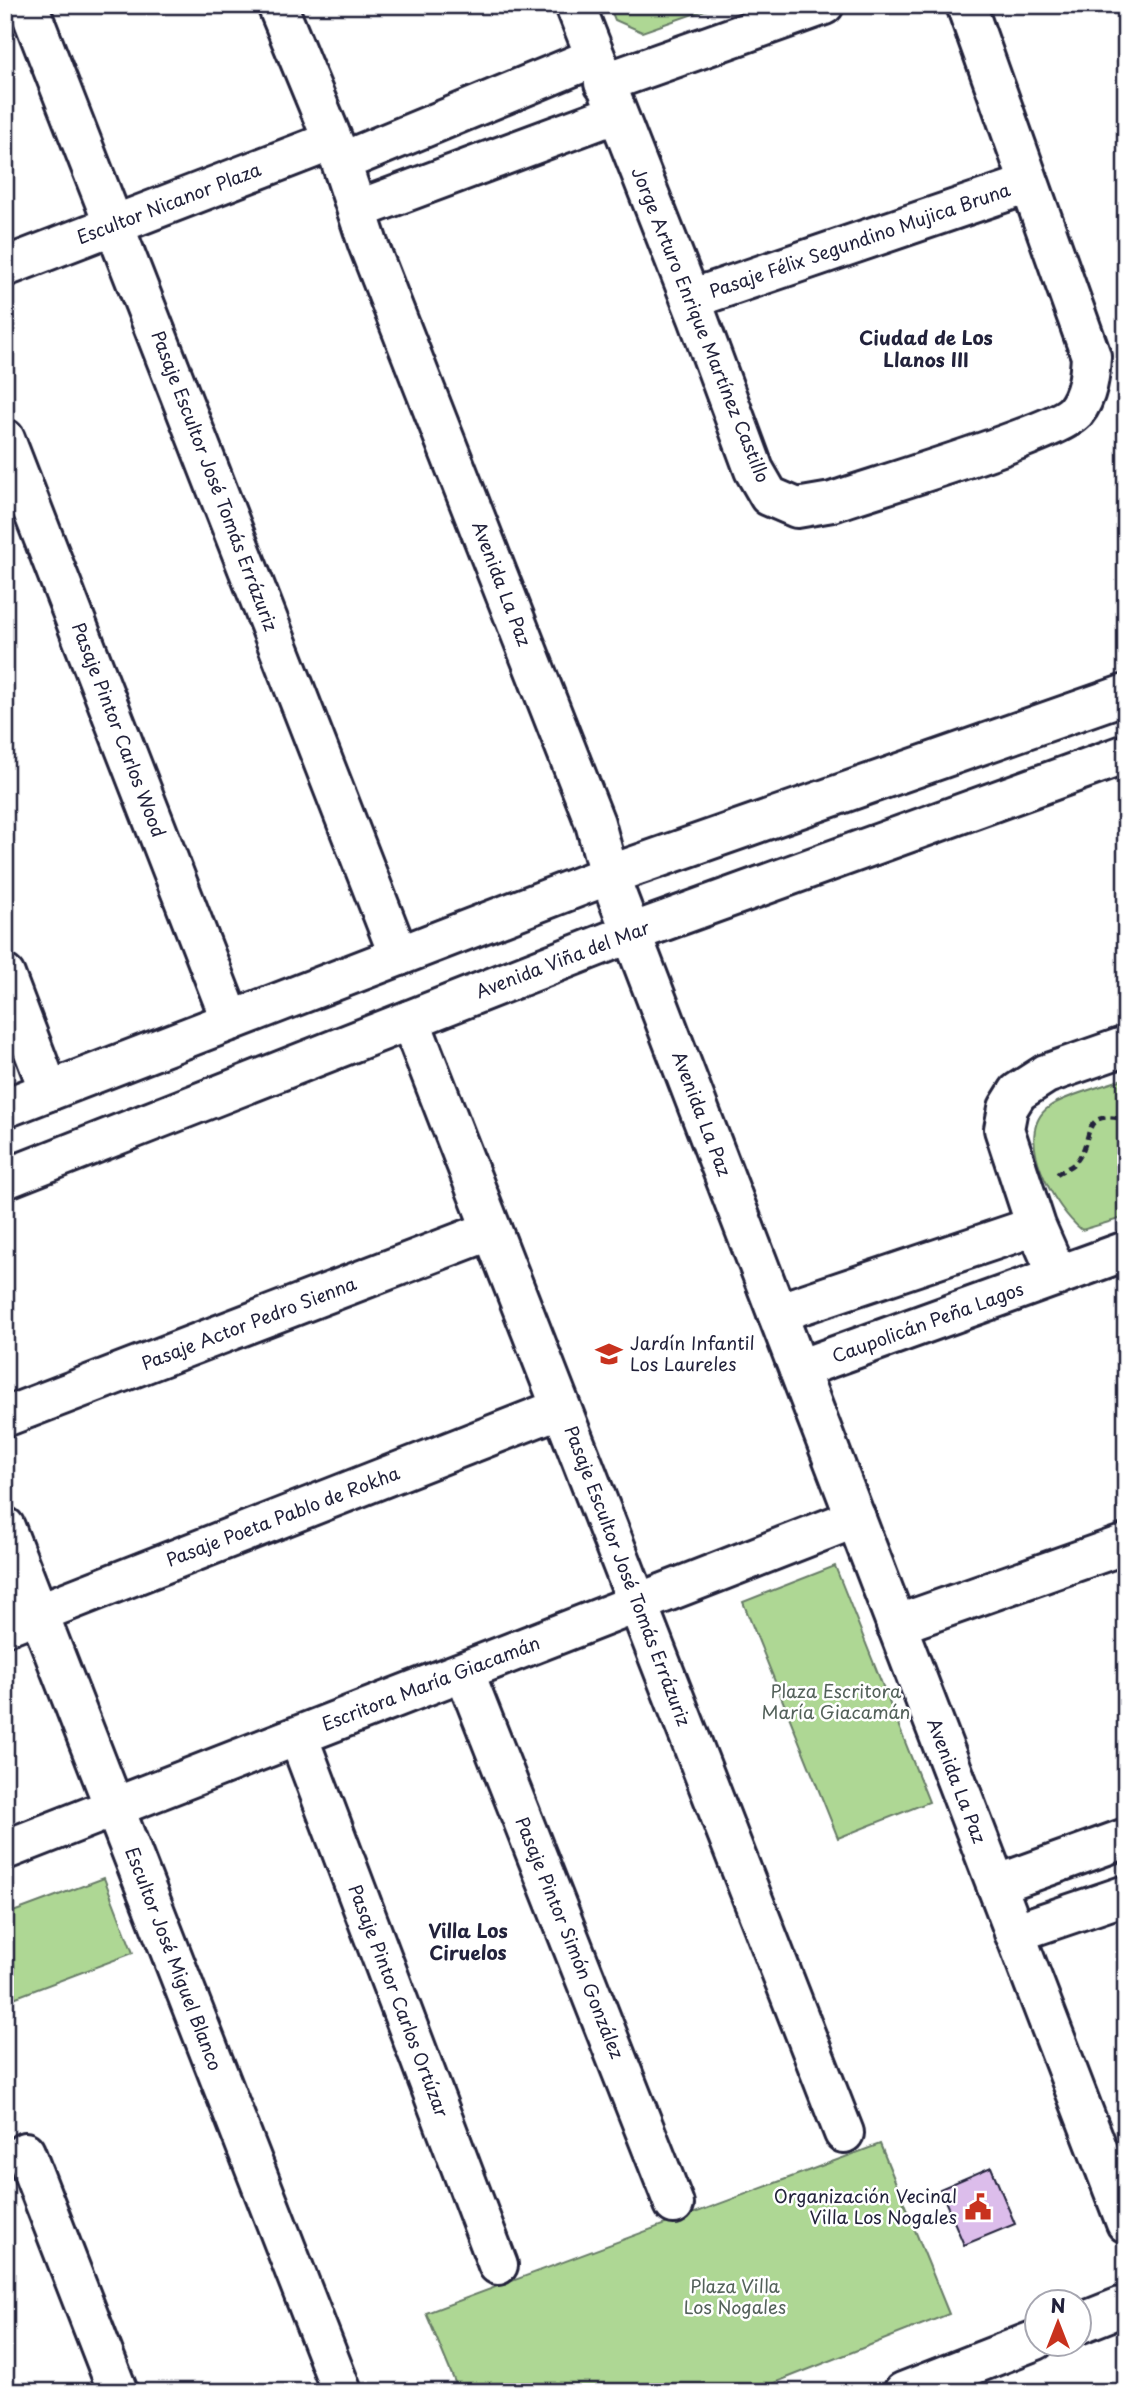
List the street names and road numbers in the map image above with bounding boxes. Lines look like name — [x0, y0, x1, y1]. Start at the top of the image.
street label: Escultor Nicanor Plaza — [72, 155, 265, 250]
street label: Jorge Arturo Enrique Martínez Castillo — [626, 163, 777, 486]
street label: Pasaje Félix Segundino Mujica Bruna — [705, 175, 1014, 304]
street label: Pasaje Escultor José Tomás Errázuriz — [146, 326, 285, 635]
street label: Avenida La Paz — [466, 517, 539, 650]
street label: Pasaje Pintor Carlos Wood — [66, 618, 173, 841]
street label: Avenida Viña del Mar — [472, 913, 654, 1004]
street label: Avenida La Paz — [666, 1047, 739, 1180]
street label: Pasaje Actor Pedro Sienna — [137, 1269, 361, 1376]
street label: Caupolicán Peña Lagos — [828, 1274, 1027, 1369]
street label: Pasaje Escultor José Tomás Errázuriz — [559, 1421, 698, 1730]
street label: Pasaje Poeta Pablo de Rokha — [162, 1458, 404, 1573]
street label: Escritora María Giacamán — [317, 1628, 543, 1737]
street label: Avenida La Paz — [921, 1714, 994, 1847]
street label: Pasaje Pintor Simón González — [509, 1812, 632, 2063]
street label: Escultor José Miguel Blanco — [119, 1843, 230, 2074]
street label: Pasaje Pintor Carlos Ortúzar — [342, 1880, 457, 2122]

